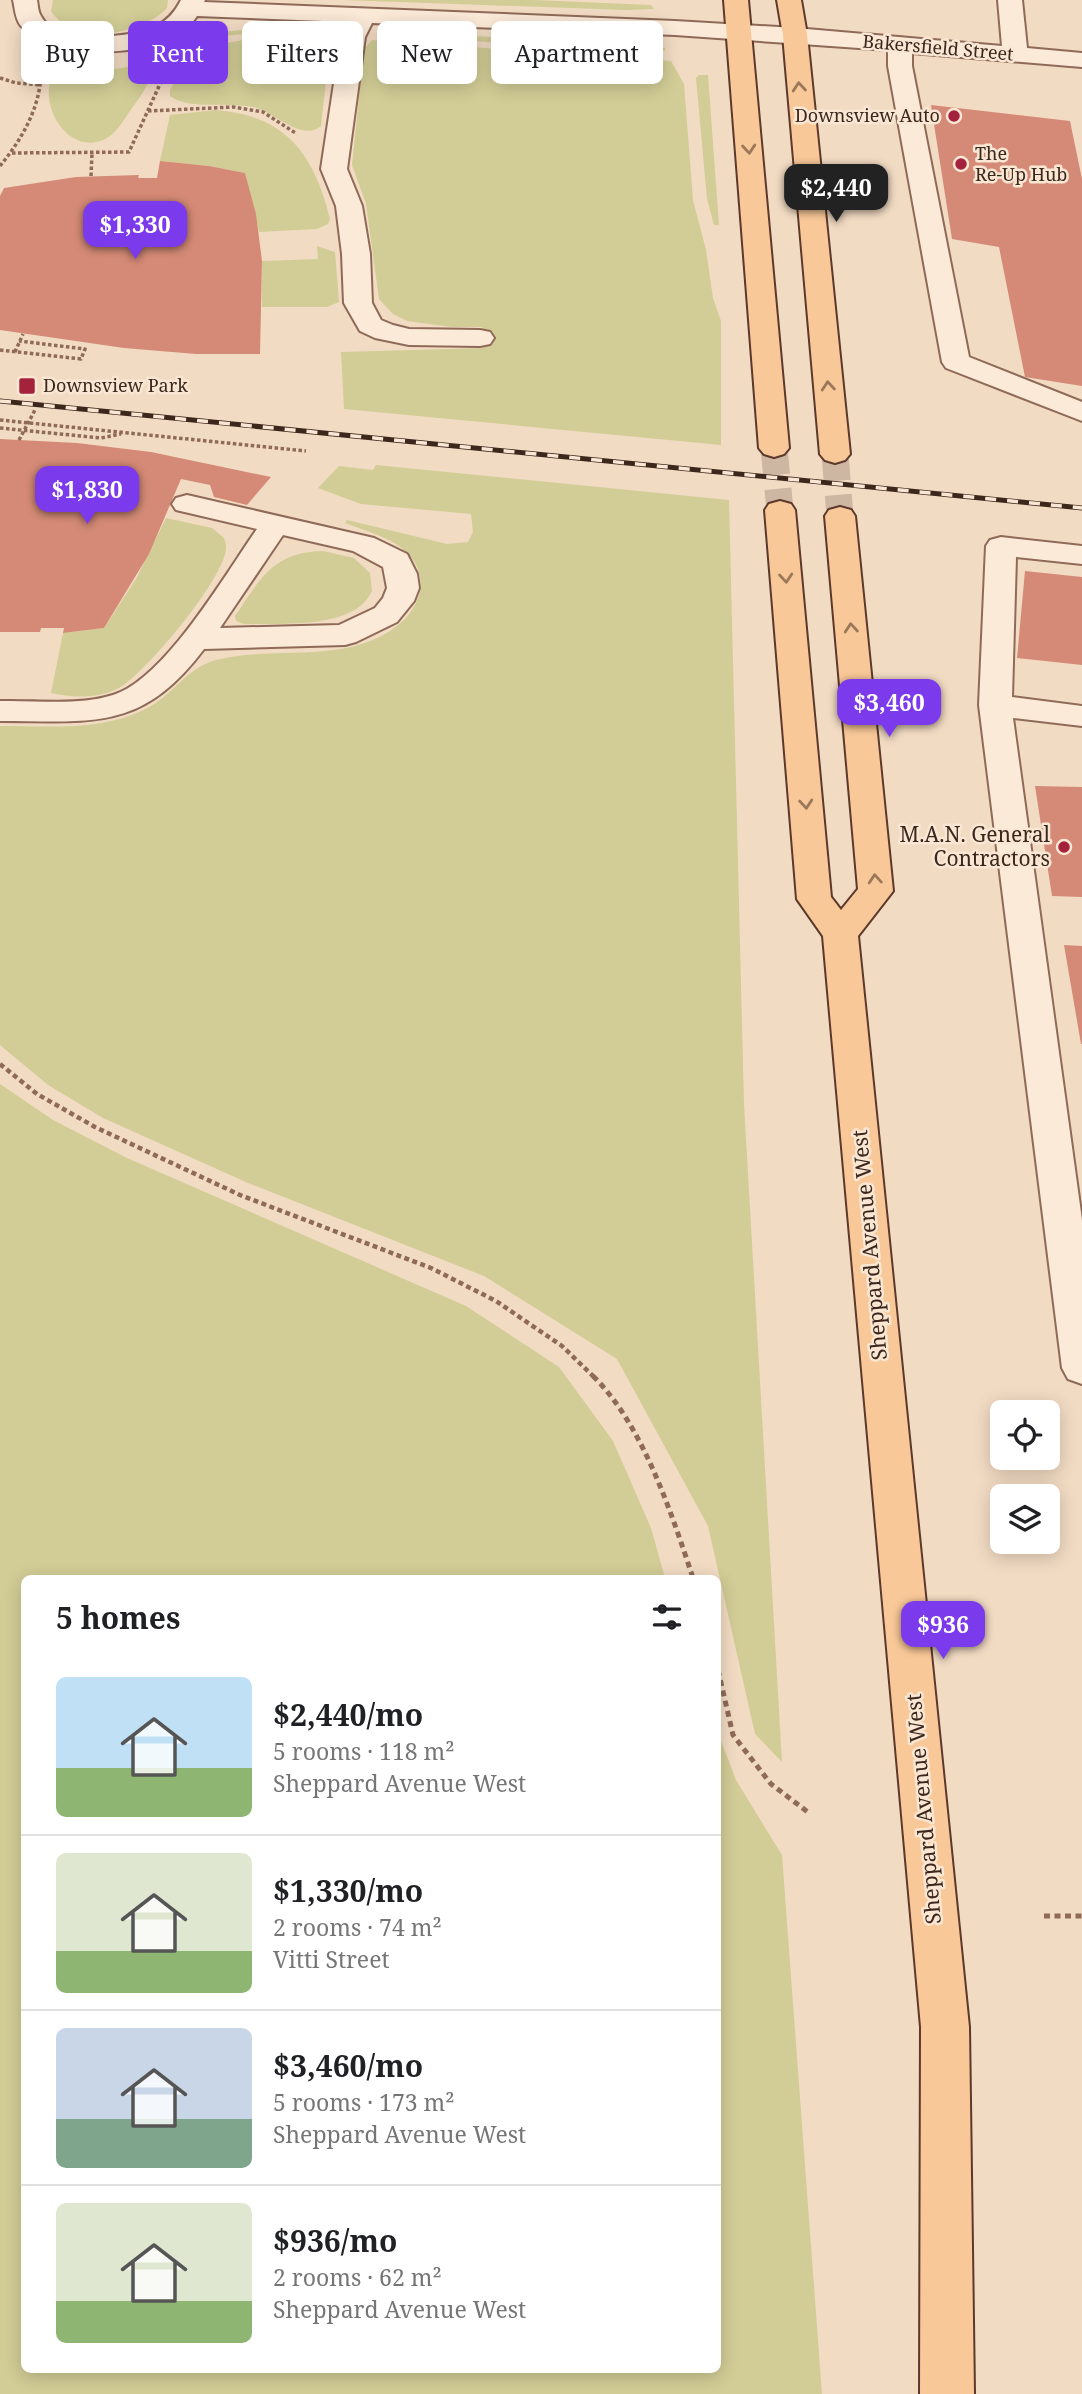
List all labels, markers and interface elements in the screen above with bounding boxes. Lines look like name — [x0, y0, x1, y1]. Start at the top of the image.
chip: Buy — [21, 21, 114, 84]
chip: Rent — [128, 21, 228, 84]
chip: Filters — [242, 21, 363, 84]
chip: New — [377, 21, 477, 84]
chip: Apartment — [491, 21, 663, 84]
street label: Bakersfield Street — [862, 28, 1015, 66]
one-way arrow — [792, 81, 807, 92]
place label: Downsview Auto — [795, 103, 940, 127]
marker: Downsview Auto — [946, 108, 962, 124]
place label: The Re-Up Hub — [975, 141, 1067, 186]
one-way arrow — [741, 144, 756, 155]
marker: The Re-Up Hub — [953, 156, 969, 172]
pin: $2,440 — [779, 164, 893, 224]
text: $2,440 — [800, 171, 872, 203]
pin: $1,330 — [78, 202, 192, 261]
text: $1,330 — [99, 208, 171, 240]
place label: Downsview Park — [43, 373, 188, 397]
marker: Downsview Park — [17, 376, 37, 396]
one-way arrow — [821, 380, 836, 391]
pin: $1,830 — [30, 466, 144, 526]
text: $1,830 — [51, 473, 123, 505]
one-way arrow — [778, 572, 793, 583]
one-way arrow — [844, 622, 859, 633]
pin: $3,460 — [832, 680, 946, 739]
text: $3,460 — [853, 686, 925, 718]
one-way arrow — [798, 799, 813, 810]
place label: M.A.N. General Contractors — [899, 820, 1050, 872]
marker: M.A.N. General Contractors — [1056, 839, 1072, 855]
one-way arrow — [868, 873, 883, 884]
street label: Sheppard Avenue West — [845, 1129, 893, 1361]
map controls — [990, 1400, 1060, 1554]
button: locate — [990, 1400, 1060, 1470]
button: layers — [990, 1484, 1060, 1554]
text: 5 homes — [56, 1597, 180, 1638]
icon: filters — [648, 1598, 686, 1636]
pin: $936 — [902, 1602, 984, 1661]
text: $936 — [917, 1608, 969, 1640]
street label: Sheppard Avenue West — [899, 1693, 947, 1925]
text: $2,440/mo — [273, 1694, 423, 1735]
icon: home — [112, 1705, 196, 1789]
text: 5 rooms · 118 m² — [273, 1735, 455, 1767]
text: Sheppard Avenue West — [273, 1767, 526, 1799]
text: $1,330/mo — [273, 1870, 423, 1911]
icon: home — [112, 1881, 196, 1965]
text: 2 rooms · 74 m² — [273, 1911, 442, 1943]
text: Vitti Street — [273, 1943, 390, 1975]
text: $3,460/mo — [273, 2045, 423, 2086]
icon: home — [112, 2056, 196, 2140]
text: 5 rooms · 173 m² — [273, 2086, 455, 2118]
text: Sheppard Avenue West — [273, 2118, 526, 2150]
text: $936/mo — [273, 2220, 397, 2261]
icon: home — [112, 2231, 196, 2315]
text: 2 rooms · 62 m² — [273, 2261, 442, 2293]
text: Sheppard Avenue West — [273, 2293, 526, 2325]

